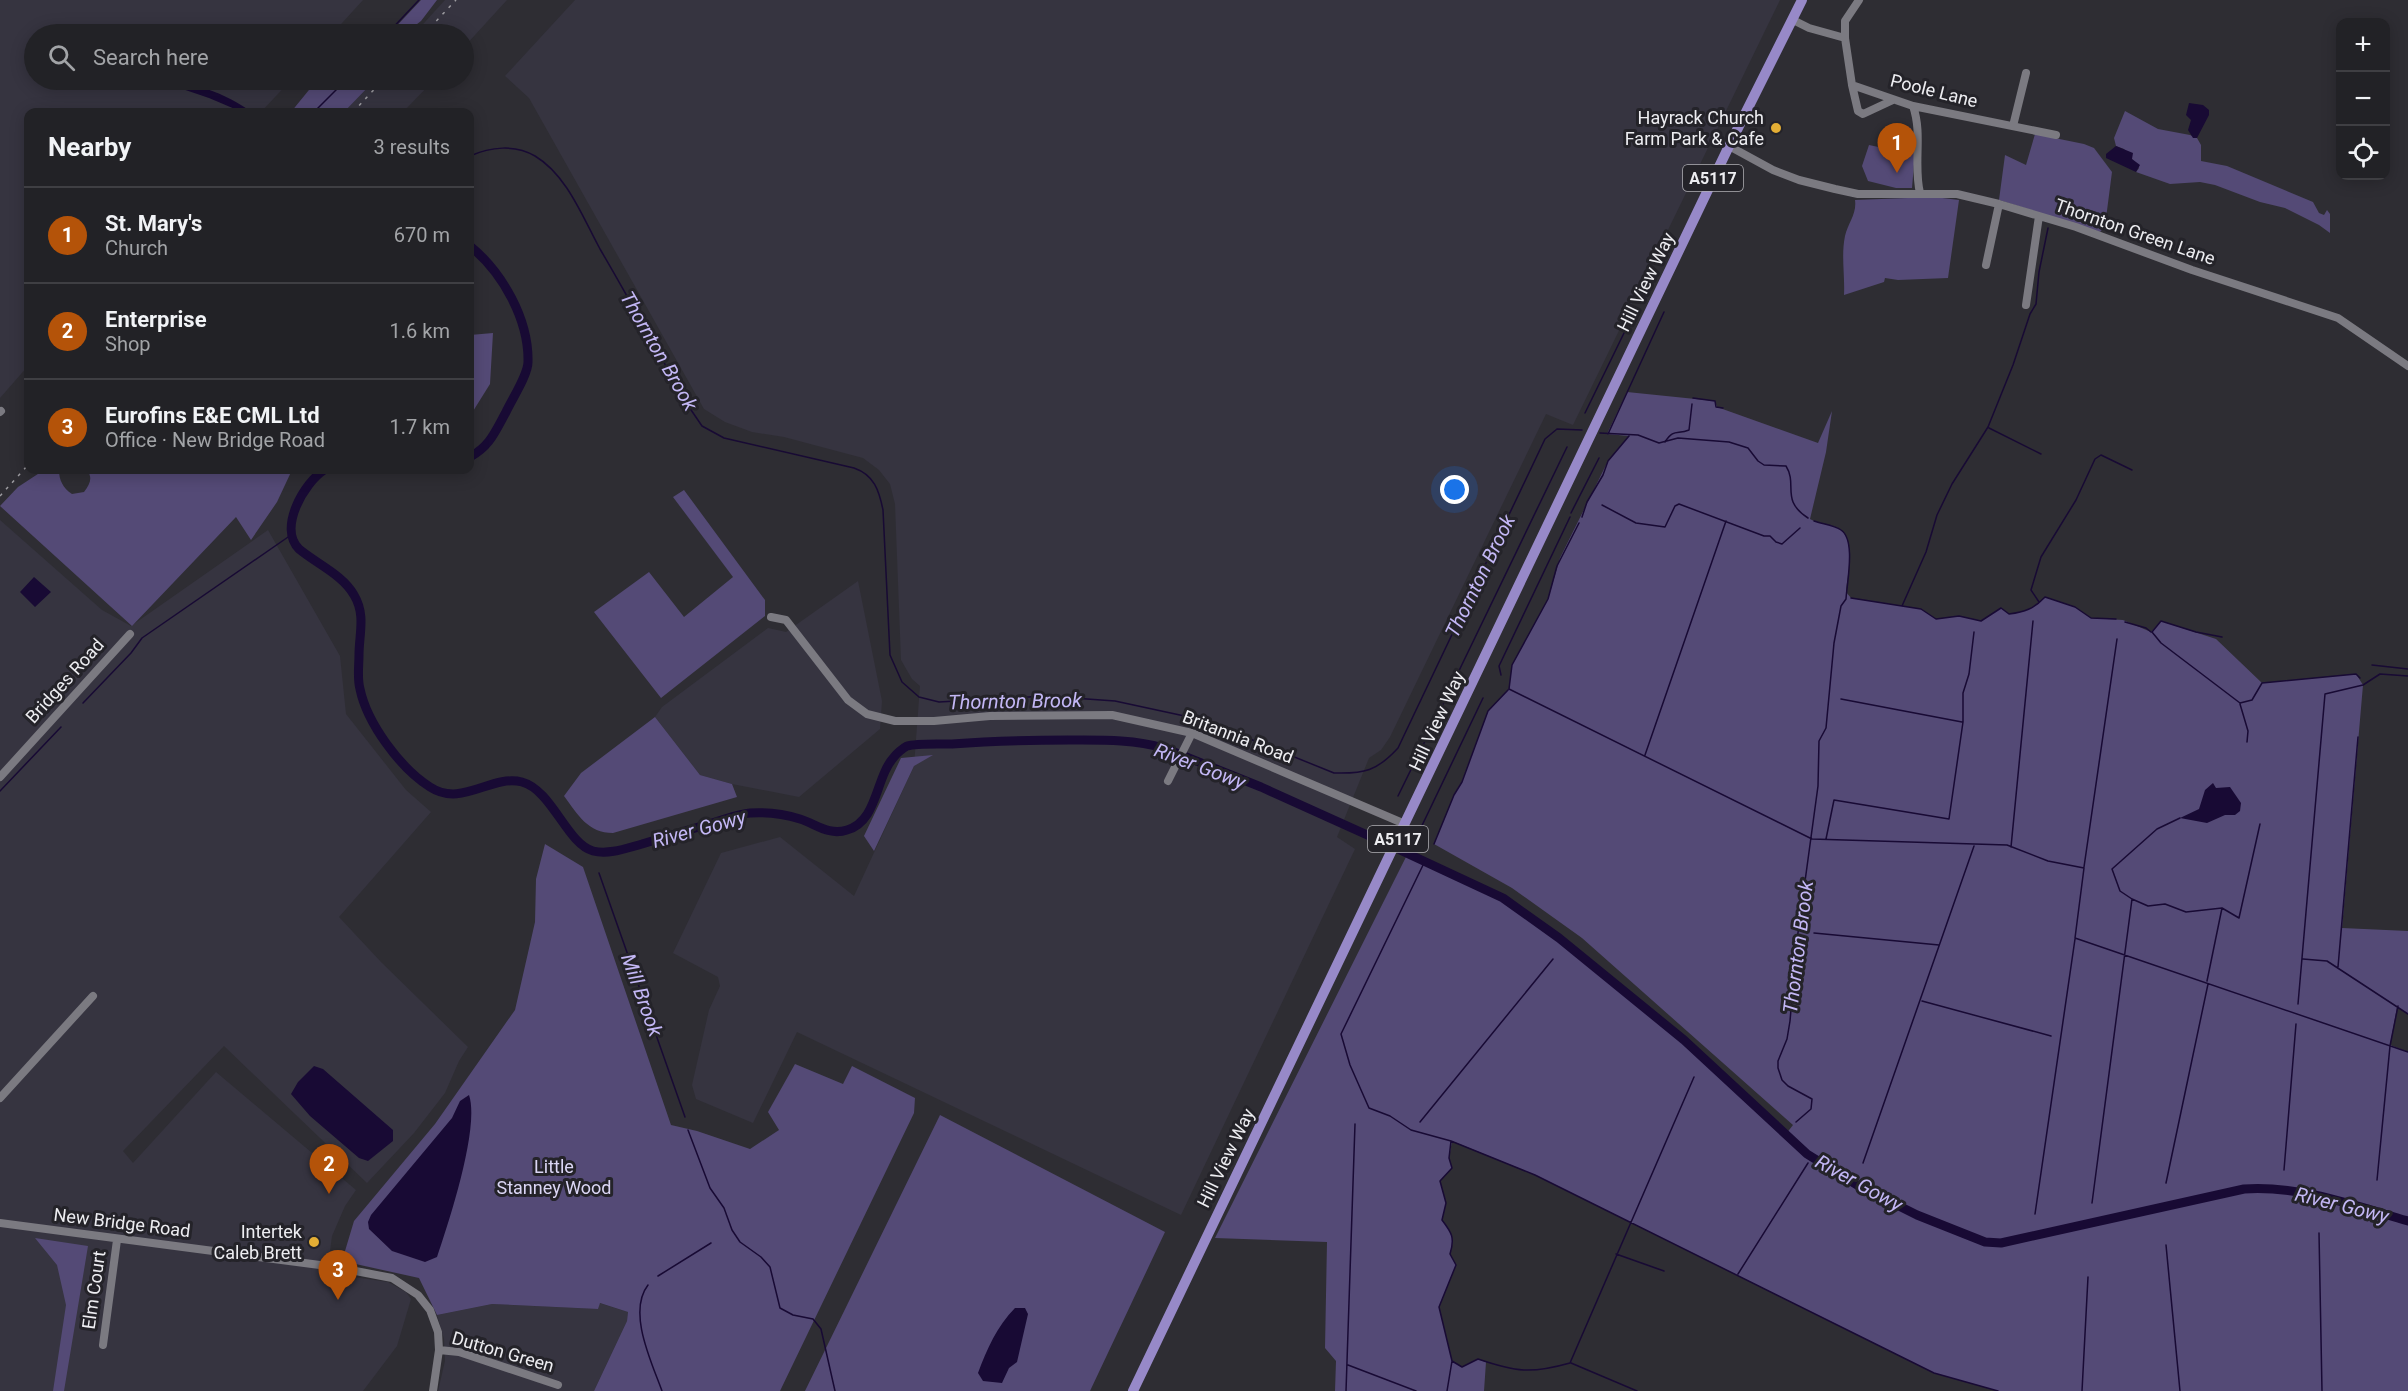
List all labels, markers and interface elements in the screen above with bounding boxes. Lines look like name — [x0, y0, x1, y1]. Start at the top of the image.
map controls — [2336, 18, 2390, 180]
button: + — [2336, 18, 2390, 72]
search box — [24, 24, 474, 90]
icon: search — [45, 41, 78, 74]
text: Search here — [93, 45, 209, 70]
street label: Poole Lane — [1888, 70, 1980, 111]
button: − — [2336, 72, 2390, 126]
place label: Hayrack Church Farm Park & Cafe — [1625, 107, 1764, 149]
marker: Hayrack Church Farm Park & Cafe — [1769, 121, 1783, 135]
pin: 1 — [1878, 124, 1916, 173]
button: locate — [2336, 126, 2390, 180]
text: Nearby — [48, 132, 131, 162]
text: 3 results — [374, 135, 450, 159]
road number: A5117 — [1683, 165, 1743, 191]
street label: Thornton Green Lane — [2052, 194, 2218, 269]
text: St. Mary's — [105, 211, 202, 236]
text: 1 — [62, 223, 73, 247]
text: 670 m — [394, 223, 450, 247]
street label: Hill View Way — [1613, 228, 1679, 335]
text: Church — [105, 236, 168, 260]
water label: Thornton Brook — [615, 287, 703, 416]
text: Enterprise — [105, 307, 207, 332]
text: 2 — [62, 319, 73, 343]
text: 1.6 km — [390, 319, 450, 343]
text: Shop — [105, 332, 151, 356]
text: Eurofins E&E CML Ltd — [105, 403, 320, 428]
text: 3 — [62, 415, 73, 439]
text: 1.7 km — [390, 415, 450, 439]
text: Office · New Bridge Road — [105, 428, 325, 452]
your location — [1440, 475, 1469, 504]
water label: Thornton Brook — [1440, 510, 1521, 641]
street label: Bridges Road — [21, 634, 108, 727]
street label: Hill View Way — [1404, 667, 1469, 774]
water label: Thornton Brook — [948, 688, 1083, 714]
street label: Britannia Road — [1180, 706, 1297, 767]
water label: River Gowy — [1151, 738, 1250, 795]
water label: River Gowy — [650, 805, 749, 853]
road number: A5117 — [1368, 826, 1428, 852]
water label: Thornton Brook — [1778, 878, 1818, 1015]
water label: Mill Brook — [616, 950, 668, 1041]
street label: Hill View Way — [1193, 1104, 1259, 1211]
pin: 2 — [310, 1144, 348, 1194]
water label: River Gowy — [1811, 1149, 1907, 1217]
park label: Little Stanney Wood — [496, 1156, 612, 1198]
water label: River Gowy — [2293, 1182, 2392, 1228]
street label: New Bridge Road — [52, 1204, 192, 1241]
place label: Intertek Caleb Brett — [214, 1221, 303, 1263]
marker: Intertek Caleb Brett — [307, 1235, 321, 1249]
street label: Elm Court — [78, 1249, 109, 1331]
pin: 3 — [318, 1250, 358, 1300]
street label: Dutton Green — [450, 1327, 557, 1376]

